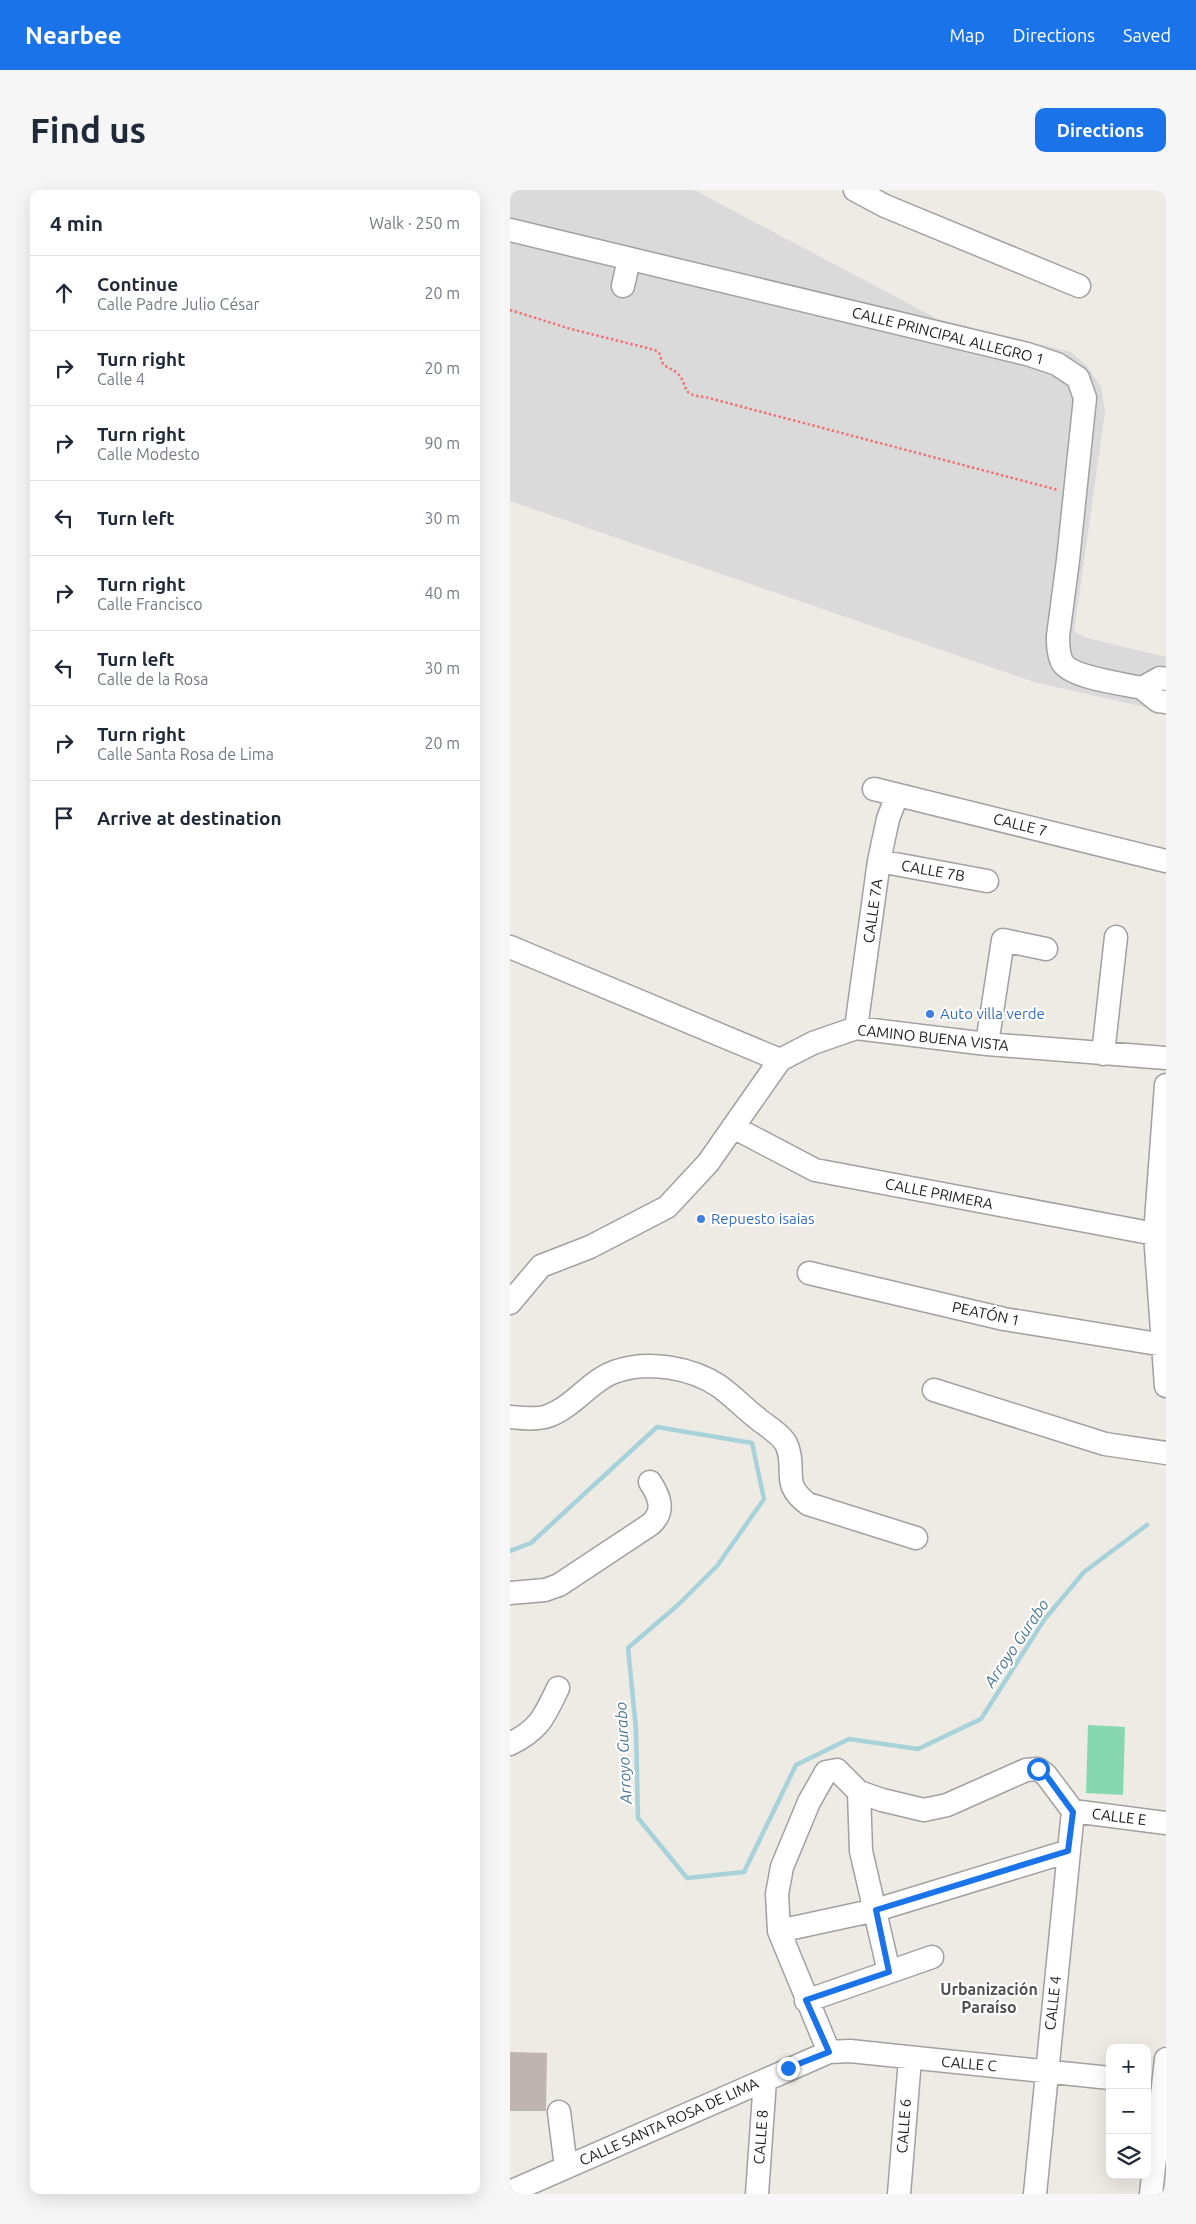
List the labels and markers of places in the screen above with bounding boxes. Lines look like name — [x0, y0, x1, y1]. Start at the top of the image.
place label: Auto villa verde — [940, 1005, 1045, 1022]
marker: Auto villa verde — [924, 1008, 936, 1020]
place label: Repuesto isaias — [711, 1210, 815, 1227]
marker: Repuesto isaias — [695, 1213, 707, 1225]

